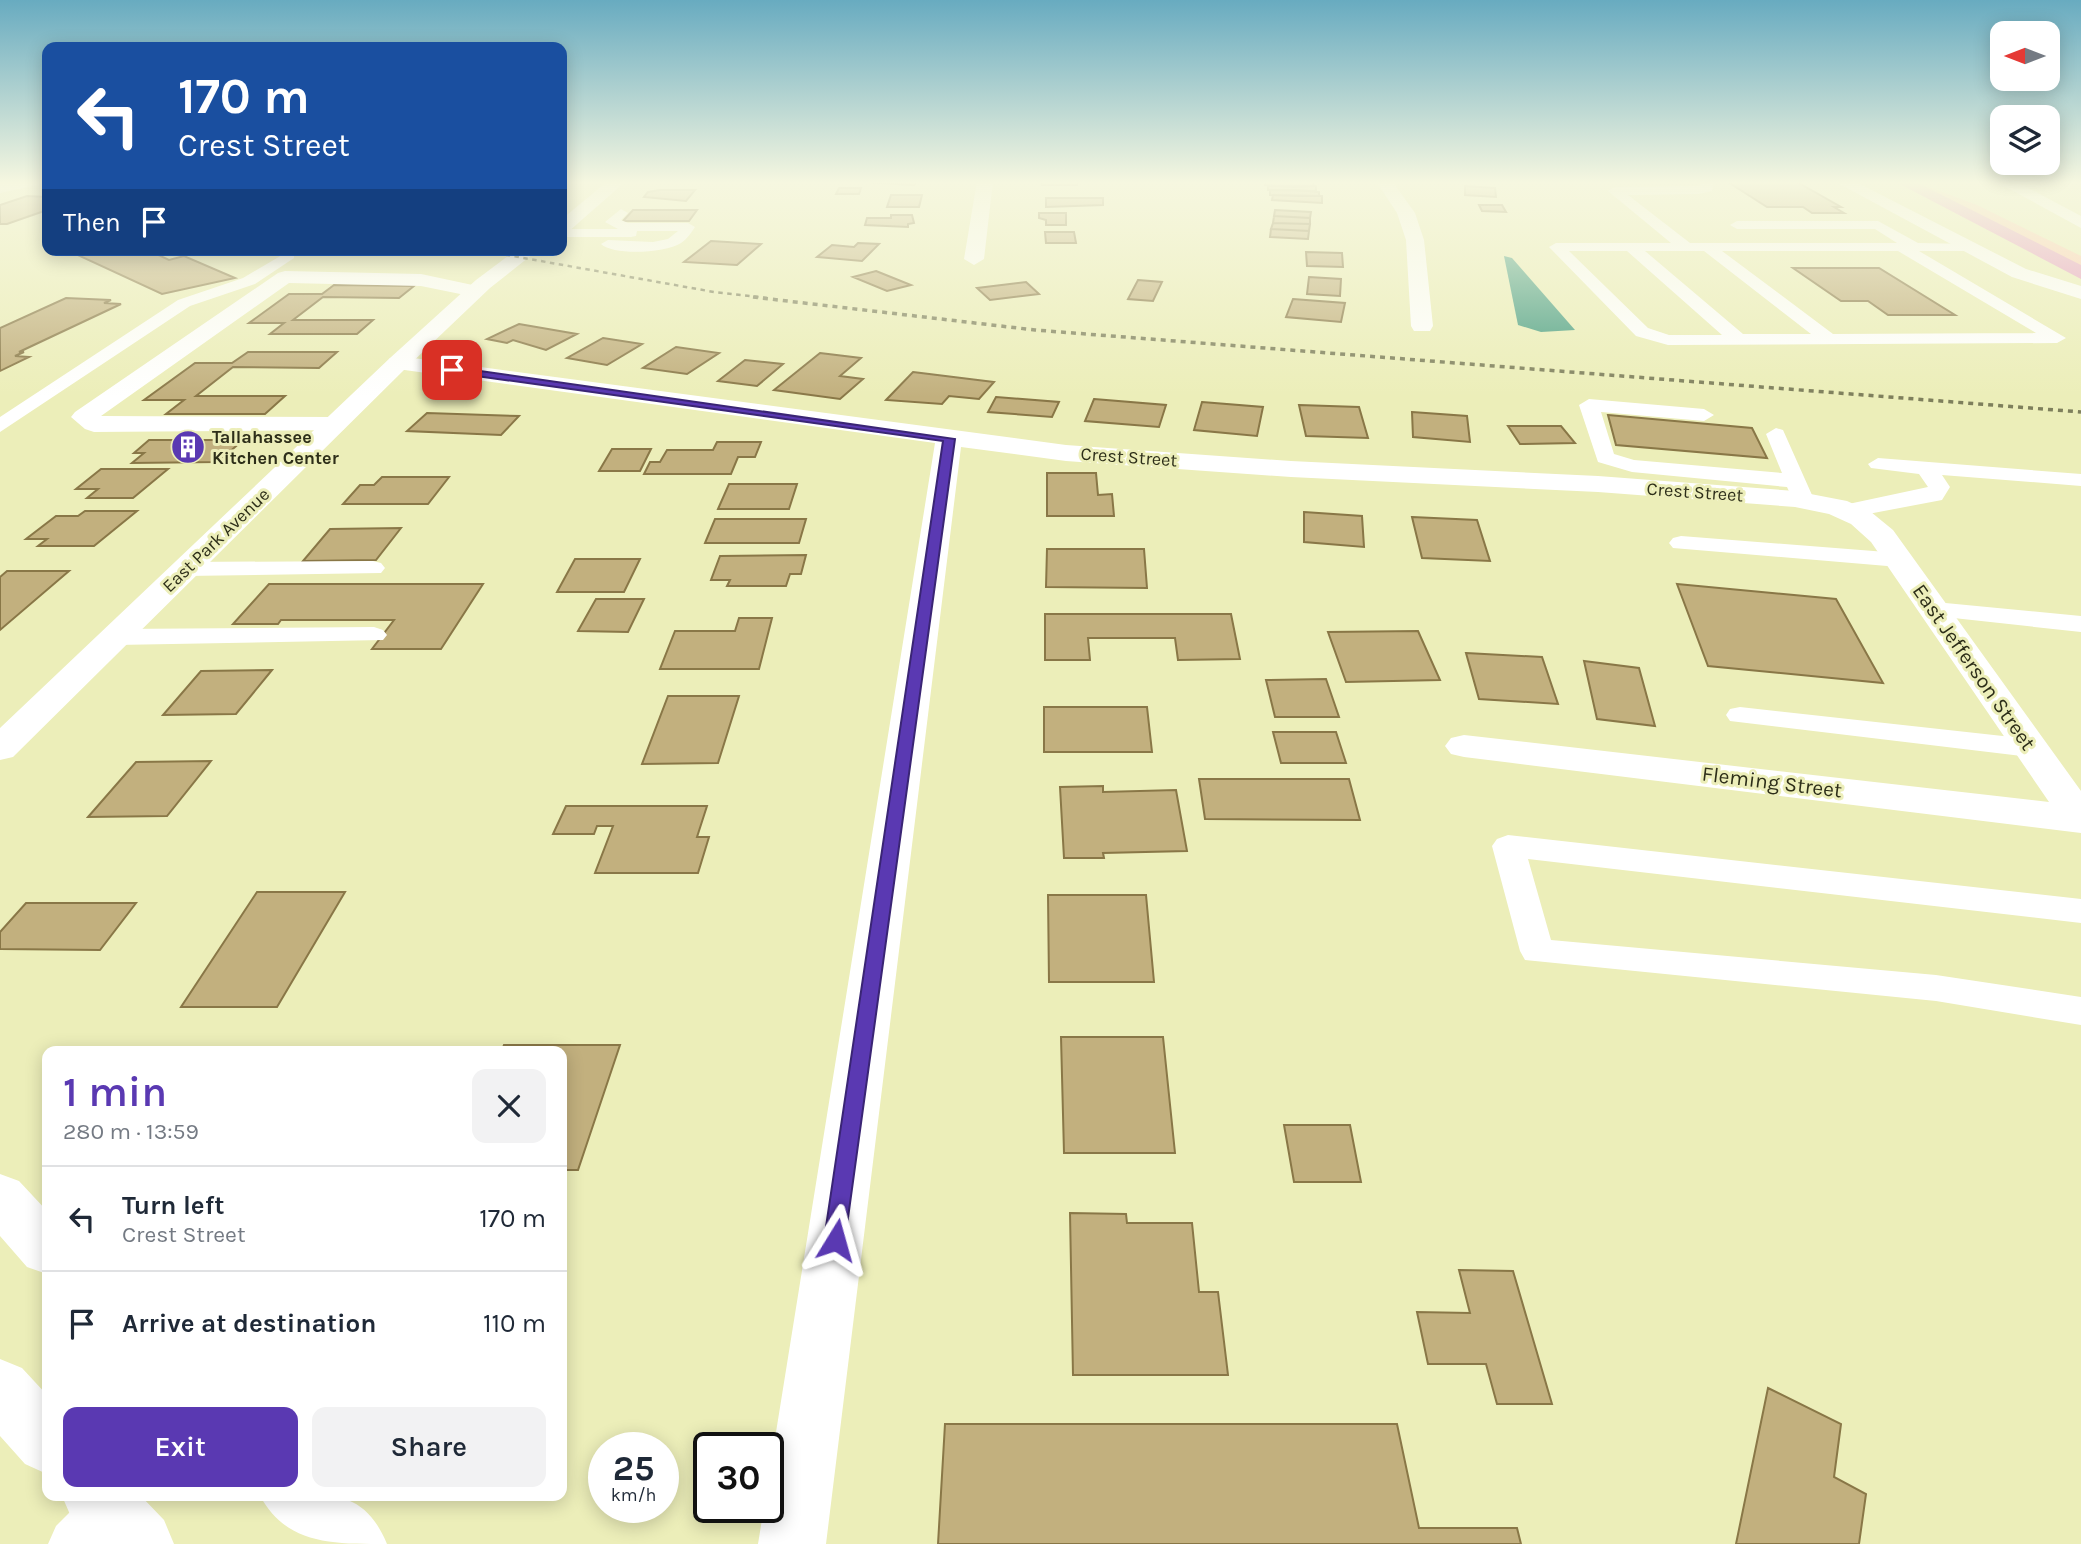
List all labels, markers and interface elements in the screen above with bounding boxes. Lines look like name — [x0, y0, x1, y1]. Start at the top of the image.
north arrow — [1990, 21, 2060, 91]
map controls — [1990, 21, 2060, 175]
text: 170 m — [178, 68, 310, 125]
icon: left — [63, 70, 154, 161]
button: layers — [1990, 105, 2060, 175]
text: Crest Street — [178, 127, 350, 164]
icon: arrive — [135, 203, 173, 241]
text: Then — [63, 207, 121, 238]
pin — [422, 340, 482, 400]
icon: arrive — [433, 351, 471, 389]
place label: Tallahassee Kitchen Center — [212, 426, 339, 469]
building icon: Tallahassee Kitchen Center — [169, 428, 207, 466]
street label: Crest Street — [1080, 443, 1178, 471]
street label: Crest Street — [1646, 478, 1744, 506]
street label: East Park Avenue — [158, 483, 274, 597]
street label: East Jefferson Street — [1908, 579, 2040, 755]
street label: Fleming Street — [1701, 762, 1843, 802]
text: 1 min — [63, 1067, 167, 1117]
button: close — [472, 1069, 546, 1143]
text: 280 m · 13:59 — [63, 1118, 199, 1145]
text: Turn left — [122, 1190, 224, 1221]
icon: left — [63, 1200, 101, 1238]
text: 170 m — [479, 1203, 546, 1234]
position arrow — [799, 1203, 873, 1277]
text: Crest Street — [122, 1221, 246, 1248]
icon: arrive — [63, 1305, 101, 1343]
text: Arrive at destination — [122, 1308, 376, 1339]
text: 110 m — [483, 1308, 546, 1339]
button: Exit — [63, 1407, 298, 1487]
button: Share — [312, 1407, 546, 1487]
speed limit sign: 30 — [693, 1432, 784, 1523]
text: 25 — [613, 1448, 654, 1489]
text: km/h — [611, 1484, 656, 1506]

